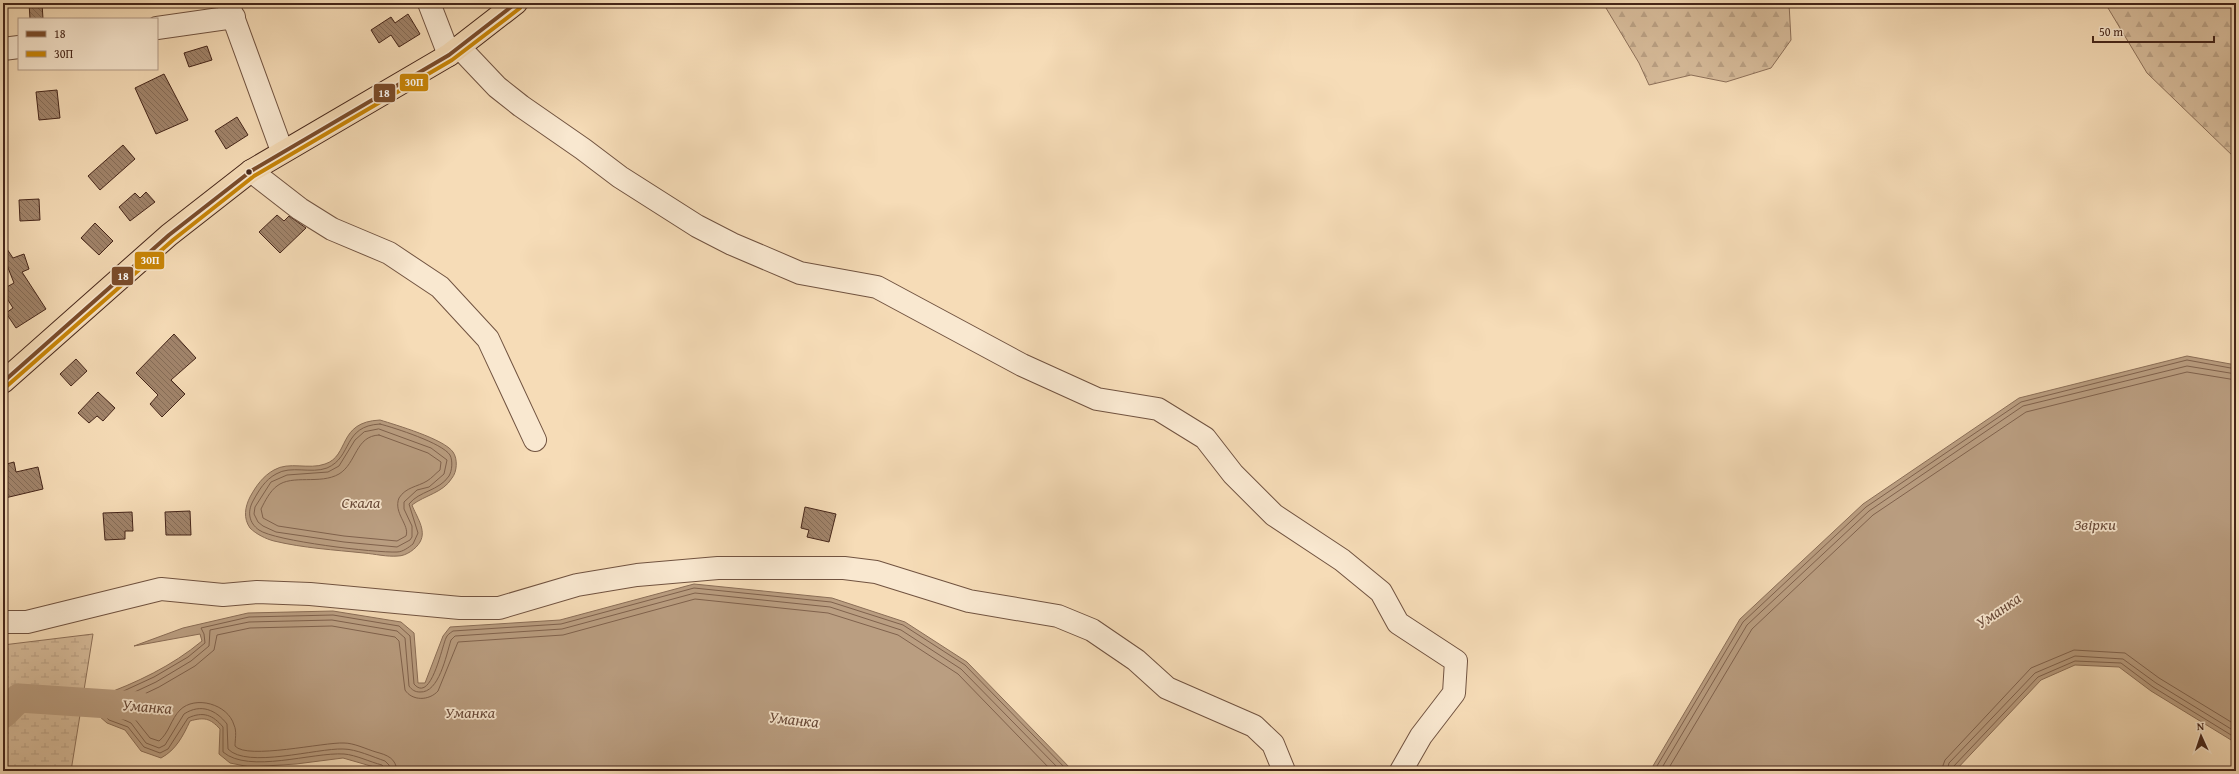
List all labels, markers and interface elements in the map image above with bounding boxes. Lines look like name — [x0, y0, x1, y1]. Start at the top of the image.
legend — [18, 18, 158, 70]
scale bar — [2093, 18, 2214, 44]
text: 50 m — [2099, 23, 2123, 40]
text: 18 — [54, 25, 66, 42]
text: 30П — [54, 45, 74, 62]
line badge: 30П — [399, 73, 429, 92]
text: 30П — [405, 74, 424, 90]
line badge: 18 — [373, 83, 396, 103]
text: 18 — [378, 85, 390, 101]
unlabelled marker — [244, 167, 254, 177]
line badge: 30П — [134, 251, 165, 270]
text: 30П — [141, 252, 160, 268]
line badge: 18 — [111, 266, 134, 286]
text: 18 — [117, 268, 129, 284]
water label: Скала — [342, 490, 381, 514]
water label: Звірки — [2074, 512, 2116, 536]
water label: Уманка — [1971, 586, 2026, 634]
water label: Уманка — [121, 692, 173, 720]
water label: Уманка — [445, 700, 496, 724]
water label: Уманка — [768, 704, 821, 734]
north arrow — [2181, 716, 2221, 756]
text: N — [2196, 718, 2205, 734]

